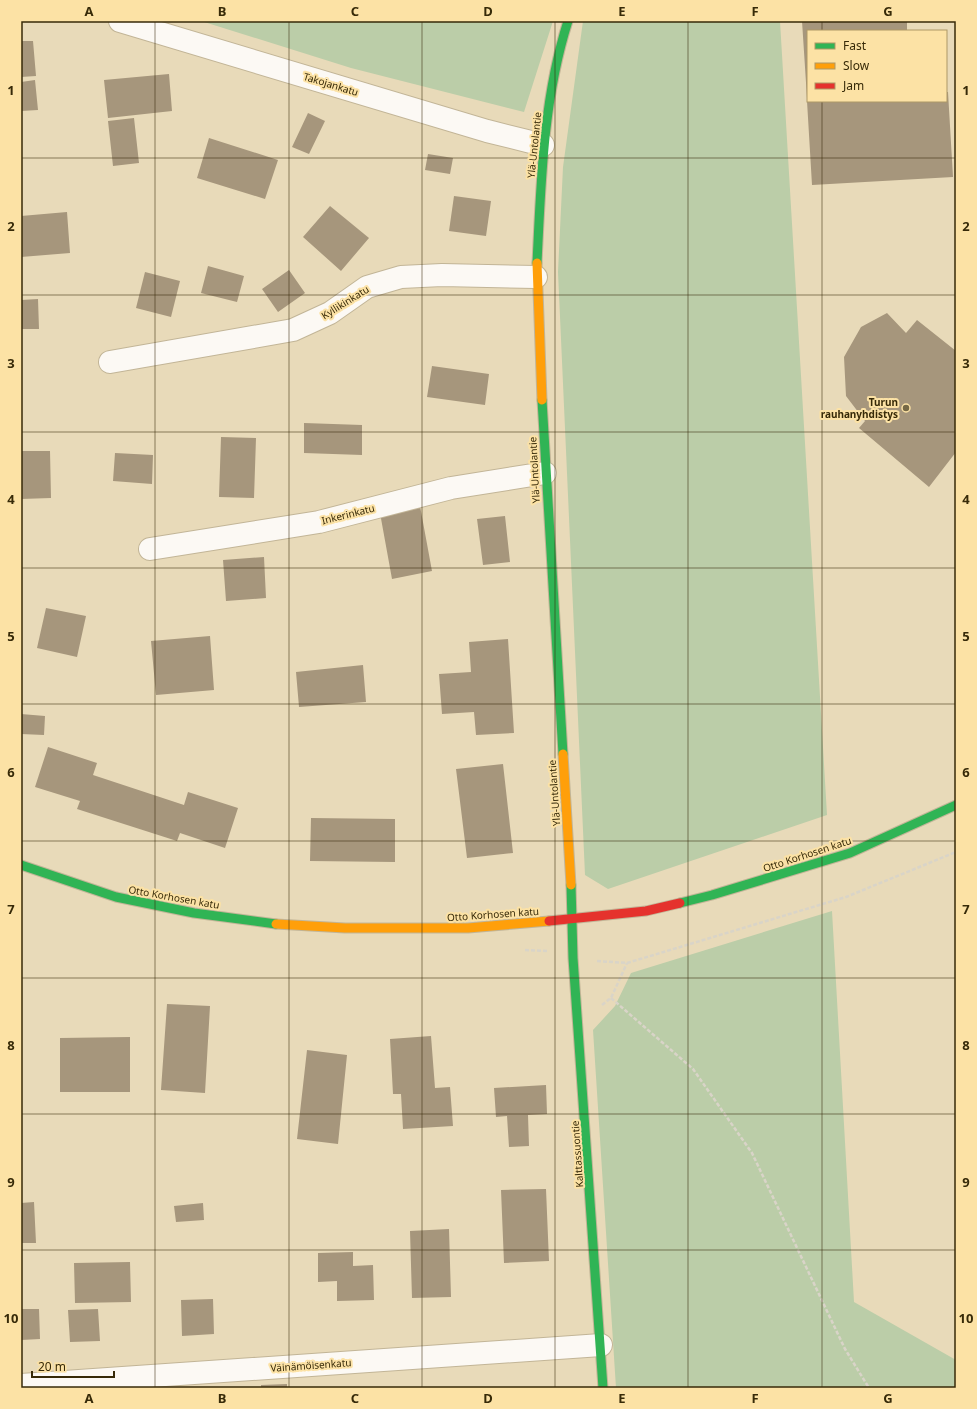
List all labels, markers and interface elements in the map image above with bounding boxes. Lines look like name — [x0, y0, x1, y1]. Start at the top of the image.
text: A — [85, 2, 94, 20]
text: B — [218, 2, 226, 20]
text: C — [351, 2, 359, 20]
text: D — [483, 2, 493, 20]
text: E — [618, 2, 626, 20]
text: F — [751, 2, 759, 20]
text: G — [883, 2, 893, 20]
legend — [807, 30, 947, 102]
text: Fast — [843, 37, 867, 54]
text: Slow — [843, 57, 870, 74]
street label: Takojankatu — [302, 69, 360, 99]
text: Jam — [842, 77, 864, 94]
text: 1 — [7, 81, 15, 99]
text: 1 — [962, 81, 970, 99]
street label: Ylä-Untolantie — [524, 111, 544, 179]
text: 2 — [7, 217, 15, 235]
text: 2 — [962, 217, 970, 235]
street label: Kyllikinkatu — [318, 282, 372, 322]
text: 3 — [7, 354, 15, 372]
text: 3 — [962, 354, 970, 372]
place label: Turun rauhanyhdistys — [821, 395, 898, 421]
marker: Turun rauhanyhdistys — [901, 403, 911, 413]
street label: Ylä-Untolantie — [525, 436, 543, 504]
text: 4 — [7, 490, 15, 508]
text: 4 — [962, 490, 970, 508]
street label: Inkerinkatu — [320, 501, 376, 527]
text: 5 — [7, 627, 15, 645]
text: 5 — [962, 627, 970, 645]
street label: Ylä-Untolantie — [545, 759, 563, 827]
text: 6 — [7, 763, 15, 781]
text: 6 — [962, 763, 970, 781]
street label: Otto Korhosen katu — [761, 833, 853, 875]
street label: Otto Korhosen katu — [127, 882, 221, 912]
text: 7 — [7, 900, 15, 918]
text: 7 — [962, 900, 970, 918]
street label: Otto Korhosen katu — [447, 904, 539, 924]
text: 8 — [7, 1036, 15, 1054]
text: 8 — [962, 1036, 970, 1054]
street label: Kalttassuontie — [568, 1120, 586, 1188]
text: 9 — [7, 1173, 15, 1191]
text: 9 — [962, 1173, 970, 1191]
text: 10 — [4, 1309, 18, 1327]
text: 10 — [959, 1309, 973, 1327]
scale bar — [32, 1353, 114, 1379]
street label: Väinämöisenkatu — [270, 1355, 352, 1375]
text: 20 m — [38, 1358, 66, 1375]
text: A — [85, 1389, 94, 1407]
text: B — [218, 1389, 226, 1407]
text: C — [351, 1389, 359, 1407]
text: D — [483, 1389, 493, 1407]
text: E — [618, 1389, 626, 1407]
text: F — [751, 1389, 759, 1407]
text: G — [883, 1389, 893, 1407]

